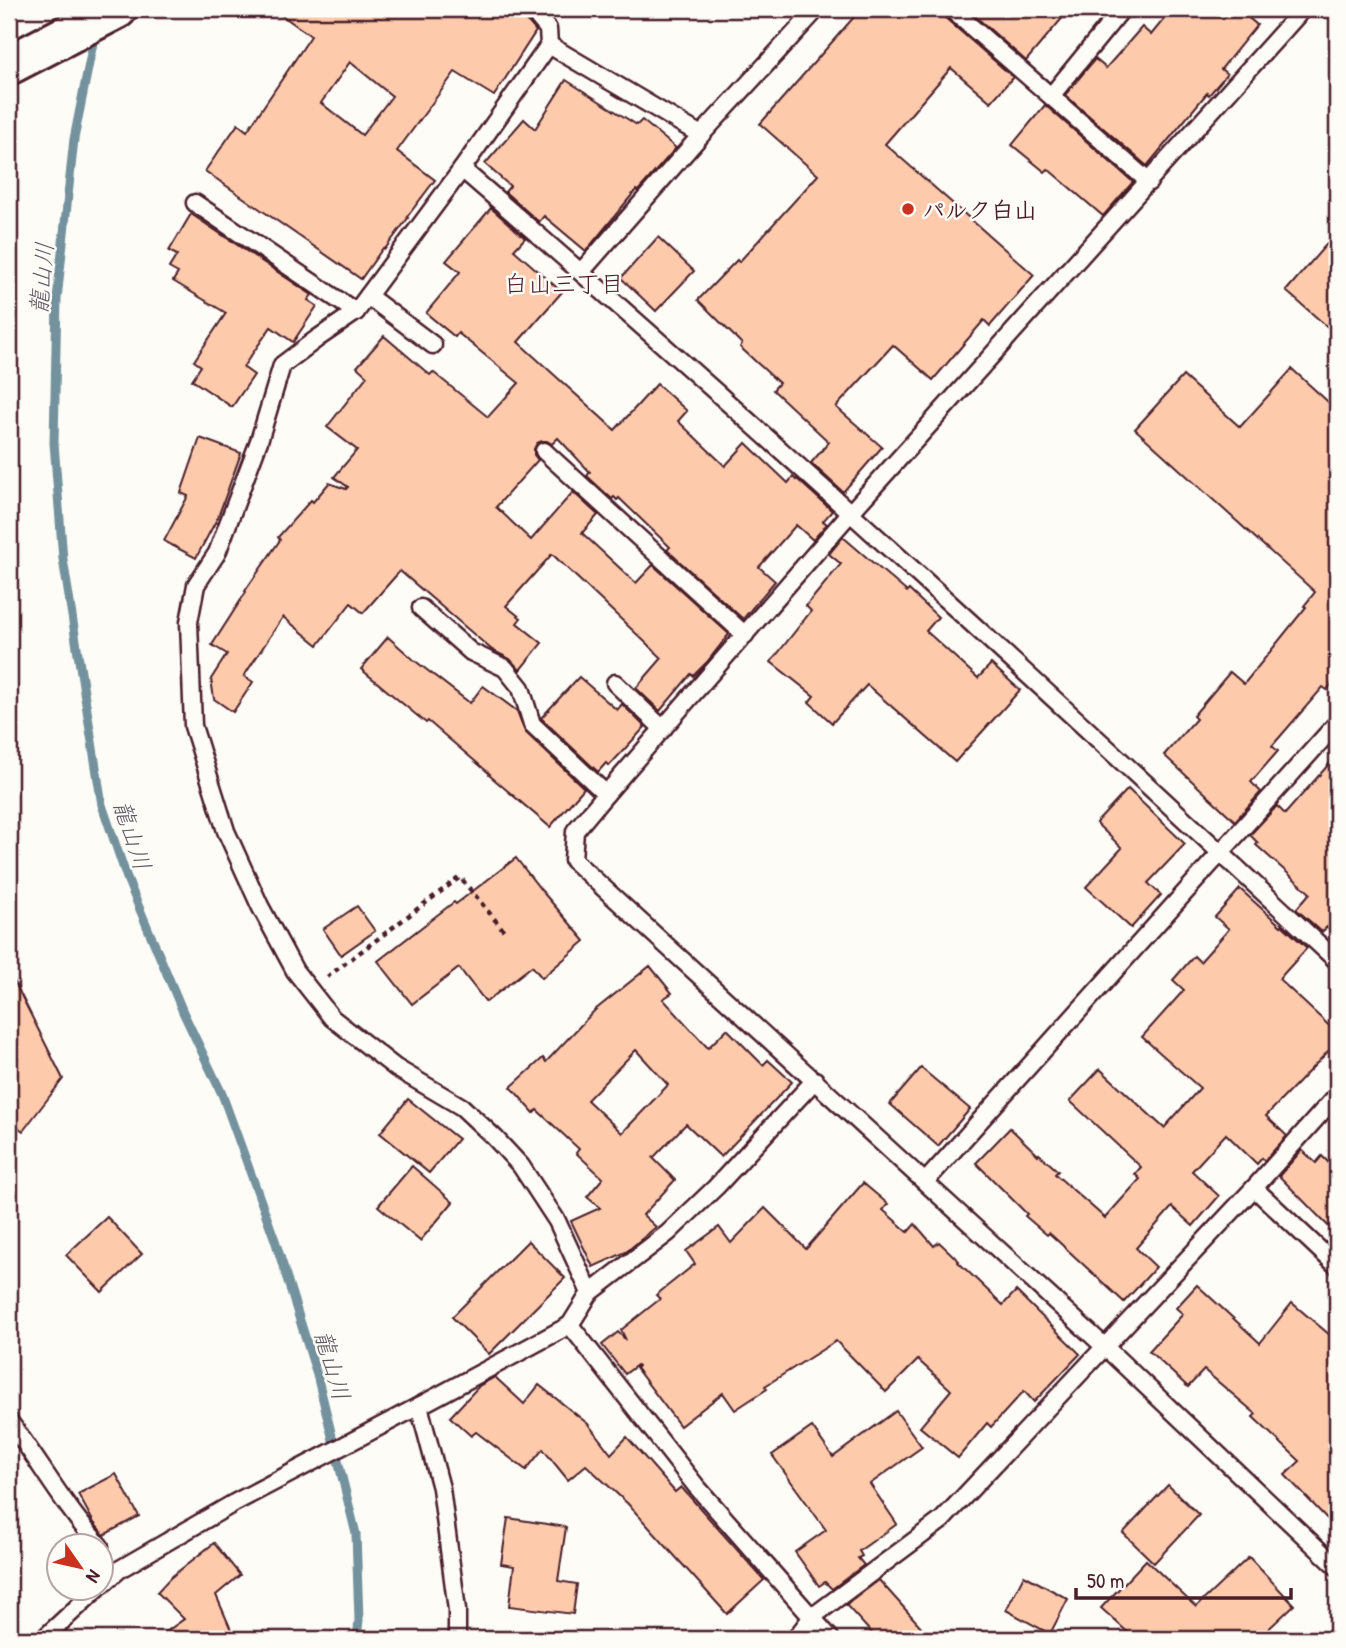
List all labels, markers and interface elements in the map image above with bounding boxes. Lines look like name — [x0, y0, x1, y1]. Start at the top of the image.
place label: パルク白山 — [922, 194, 1037, 225]
marker: パルク白山 — [900, 201, 916, 217]
water label: 龍山川 — [22, 241, 60, 315]
district label: 白山三丁目 — [504, 267, 624, 299]
water label: 龍山川 — [107, 796, 159, 874]
water label: 龍山川 — [308, 1326, 358, 1404]
north arrow — [46, 1532, 116, 1602]
scale bar — [1076, 1557, 1292, 1601]
text: N — [80, 1565, 108, 1588]
text: 50 m — [1087, 1566, 1124, 1595]

